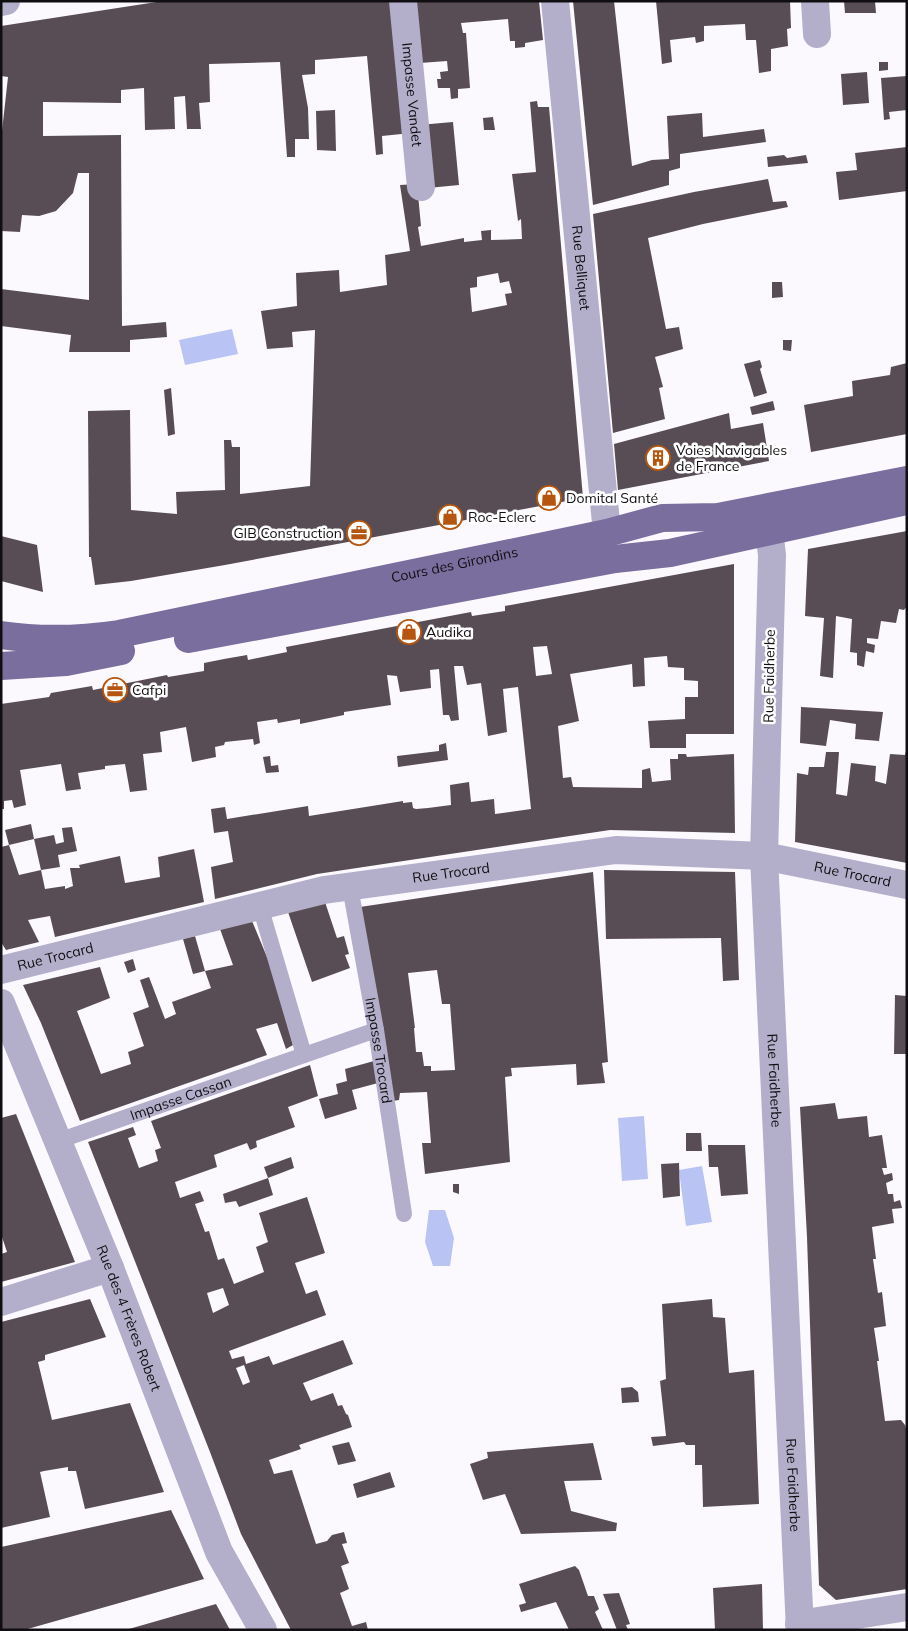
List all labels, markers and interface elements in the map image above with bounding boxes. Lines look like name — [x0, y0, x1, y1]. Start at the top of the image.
street label: Impasse Vandet — [398, 42, 426, 148]
street label: Rue Belliquet — [568, 224, 594, 311]
place label: Voies Navigables de France — [676, 441, 787, 475]
building icon: Voies Navigables de France — [645, 445, 671, 471]
shop icon: Domital Santé — [536, 485, 562, 511]
place label: Domital Santé — [566, 489, 658, 507]
shop icon: Roc-Eclerc — [437, 504, 463, 530]
place label: Roc-Eclerc — [468, 508, 536, 526]
office icon: GIB Construction — [346, 520, 372, 546]
place label: GIB Construction — [233, 524, 342, 542]
street label: Cours des Girondins — [389, 543, 520, 586]
shop icon: Audika — [396, 619, 422, 645]
place label: Audika — [426, 623, 472, 641]
street label: Rue Faidherbe — [759, 629, 779, 723]
office icon: Cafpi — [102, 677, 128, 703]
place label: Cafpi — [132, 681, 166, 699]
street label: Rue Trocard — [813, 857, 893, 891]
street label: Rue Trocard — [411, 858, 491, 887]
street label: Rue Trocard — [15, 938, 95, 975]
street label: Impasse Trocard — [361, 996, 396, 1105]
street label: Rue Faidherbe — [763, 1033, 786, 1128]
street label: Impasse Cassan — [128, 1072, 234, 1124]
street label: Rue des 4 Frères Robert — [92, 1242, 165, 1394]
street label: Rue Faidherbe — [782, 1438, 804, 1532]

